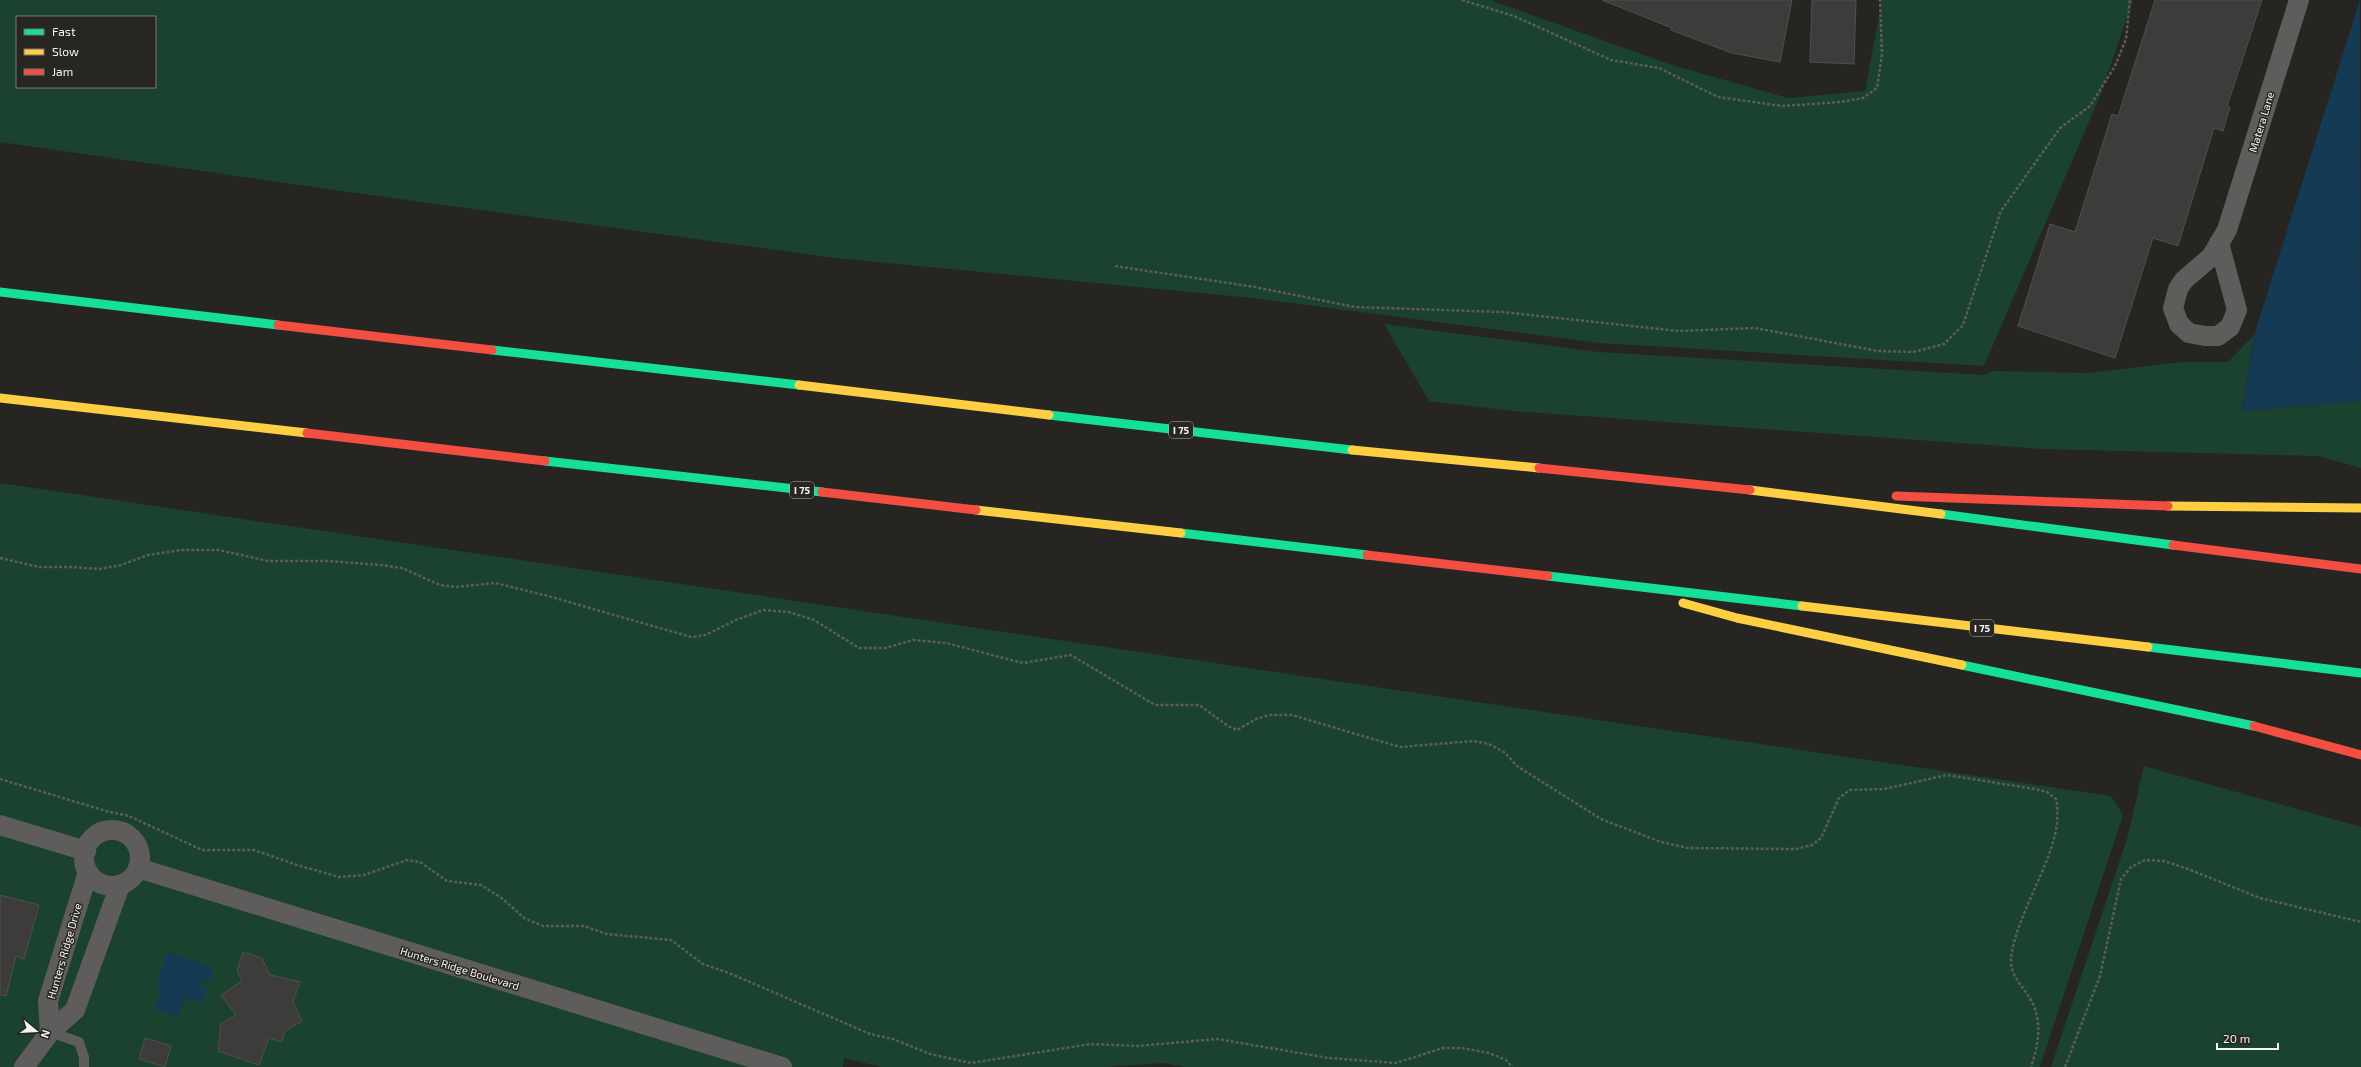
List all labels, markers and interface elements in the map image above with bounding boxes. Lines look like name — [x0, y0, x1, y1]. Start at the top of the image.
legend — [16, 16, 156, 88]
text: Fast — [52, 24, 76, 38]
text: Slow — [52, 44, 79, 58]
text: Jam — [52, 64, 73, 78]
street label: Matera Lane — [2246, 90, 2276, 154]
road number: I 75 — [1169, 422, 1193, 438]
road number: I 75 — [790, 482, 814, 498]
road number: I 75 — [1970, 620, 1994, 636]
street label: Hunters Ridge Drive — [44, 902, 84, 1000]
street label: Hunters Ridge Boulevard — [399, 944, 521, 992]
north arrow — [16, 1011, 56, 1051]
scale bar — [2217, 1025, 2278, 1051]
text: N — [39, 1028, 53, 1040]
text: 20 m — [2223, 1031, 2250, 1045]

